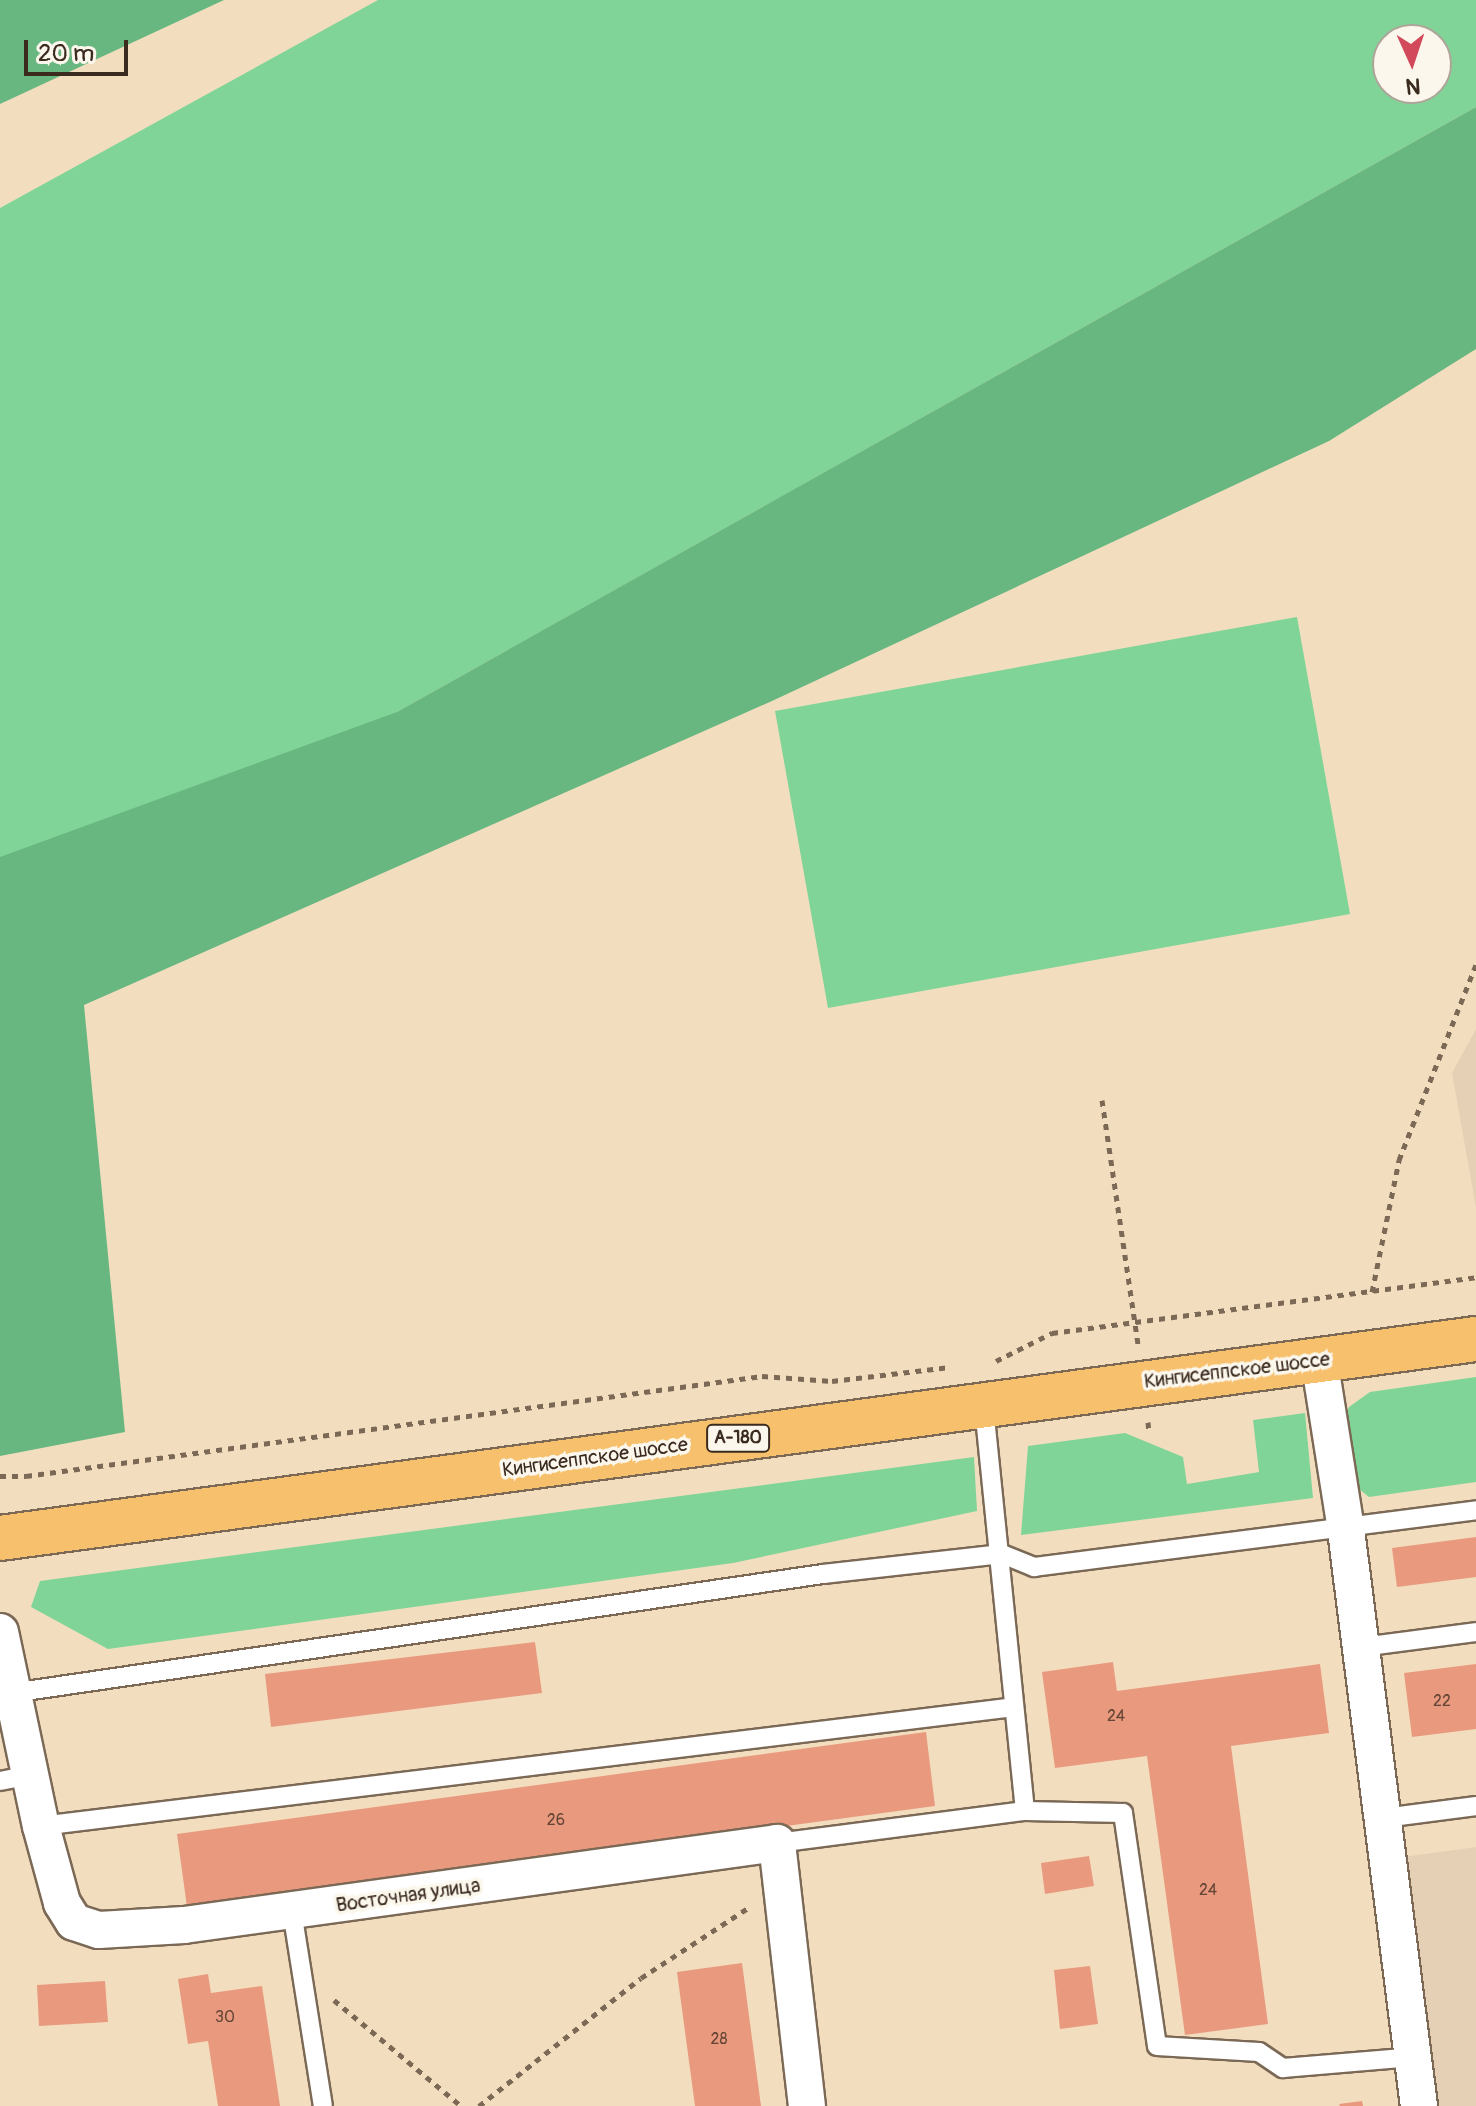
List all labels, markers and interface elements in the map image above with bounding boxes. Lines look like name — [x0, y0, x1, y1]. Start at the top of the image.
scale bar — [28, 24, 132, 74]
north arrow — [1372, 24, 1452, 104]
text: 20 m — [38, 39, 94, 68]
text: N — [1405, 72, 1421, 100]
street label: Кингисеппское шоссе — [1143, 1347, 1331, 1393]
road number: А-180 — [706, 1424, 770, 1452]
street label: Кингисеппское шоссе — [501, 1432, 689, 1482]
house number: 22 — [1433, 1691, 1451, 1711]
house number: 24 — [1107, 1706, 1125, 1726]
house number: 26 — [547, 1810, 565, 1830]
street label: Восточная улица — [334, 1873, 482, 1917]
house number: 24 — [1199, 1880, 1217, 1900]
house number: 30 — [215, 2007, 235, 2027]
house number: 28 — [710, 2029, 728, 2049]

